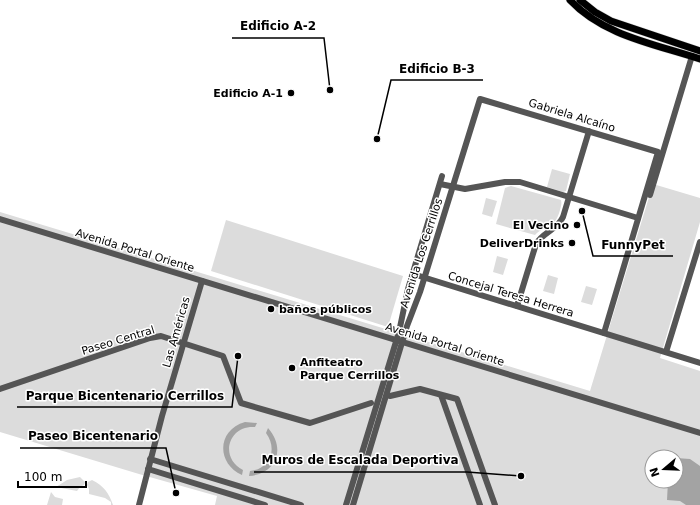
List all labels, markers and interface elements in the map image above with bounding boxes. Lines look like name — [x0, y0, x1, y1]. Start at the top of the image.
callout: Edificio A-2 — [232, 14, 324, 38]
text: Edificio A-2 — [240, 19, 316, 33]
callout: Edificio B-3 — [391, 56, 483, 80]
text: Edificio B-3 — [399, 62, 475, 76]
place label: Edificio A-1 — [213, 87, 283, 100]
marker: Edificio A-1 — [286, 88, 296, 98]
street label: Gabriela Alcaíno — [527, 96, 617, 135]
street label: Avenida Los Cerrillos — [398, 197, 445, 309]
place label: El Vecino — [513, 219, 569, 232]
marker: El Vecino — [572, 220, 582, 230]
street label: Avenida Portal Oriente — [74, 226, 196, 275]
callout: FunnyPet — [593, 232, 673, 256]
place label: DeliverDrinks — [480, 237, 564, 250]
marker: DeliverDrinks — [567, 238, 577, 248]
text: FunnyPet — [601, 238, 665, 252]
street label: Concejal Teresa Herrera — [446, 269, 575, 320]
street label: Las Américas — [160, 295, 193, 369]
place label: baños públicos — [279, 303, 372, 316]
marker: baños públicos — [266, 304, 276, 314]
street label: Avenida Portal Oriente — [384, 320, 506, 369]
street label: Paseo Central — [80, 323, 156, 358]
place label: Anfiteatro Parque Cerrillos — [300, 356, 400, 382]
marker: Anfiteatro Parque Cerrillos — [287, 363, 297, 373]
callout: Parque Bicentenario Cerrillos — [17, 383, 232, 407]
text: Parque Bicentenario Cerrillos — [26, 389, 224, 403]
callout: Paseo Bicentenario — [20, 424, 166, 448]
text: Paseo Bicentenario — [28, 429, 158, 443]
callout: Muros de Escalada Deportiva — [254, 448, 467, 472]
north arrow — [644, 449, 684, 489]
text: Muros de Escalada Deportiva — [261, 453, 459, 467]
scale bar — [18, 463, 86, 489]
text: N — [647, 466, 663, 479]
text: 100 m — [24, 470, 62, 484]

